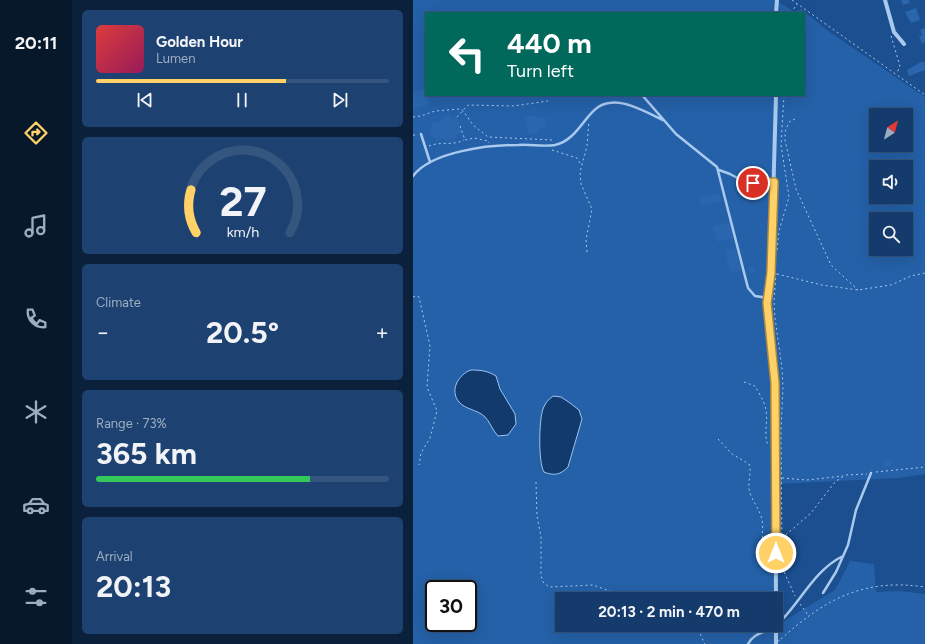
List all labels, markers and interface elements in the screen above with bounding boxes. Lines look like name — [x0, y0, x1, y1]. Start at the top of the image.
text: 440 m — [507, 26, 592, 60]
icon: left — [441, 28, 493, 80]
text: 20:11 — [15, 32, 57, 54]
text: Golden Hour — [156, 33, 243, 51]
text: Lumen — [156, 51, 195, 66]
text: Turn left — [507, 60, 574, 82]
icon: previous — [134, 89, 156, 111]
icon: pause — [231, 89, 253, 111]
icon: next — [329, 89, 351, 111]
north arrow — [869, 108, 913, 152]
map controls — [869, 108, 913, 256]
icon: directions — [22, 119, 50, 147]
button: sound — [869, 160, 913, 204]
pin — [736, 166, 770, 200]
icon: arrive — [742, 172, 764, 194]
text: 27 — [219, 176, 266, 226]
icon: music — [22, 212, 50, 240]
button: search — [869, 212, 913, 256]
text: km/h — [226, 223, 259, 241]
text: Climate — [96, 295, 141, 310]
icon: phone — [22, 305, 50, 333]
text: 20.5° — [206, 314, 279, 351]
text: − — [96, 319, 110, 346]
text: + — [375, 319, 389, 346]
icon: climate — [22, 398, 50, 426]
text: Range · 73% — [96, 416, 167, 431]
text: 365 km — [96, 435, 197, 472]
icon: car — [22, 491, 50, 519]
position arrow — [755, 532, 797, 574]
text: Arrival — [96, 549, 133, 564]
text: 20:13 — [96, 568, 171, 605]
speed limit sign: 30 — [425, 580, 477, 632]
icon: filters — [22, 583, 50, 611]
text: 20:13 · 2 min · 470 m — [598, 603, 740, 621]

